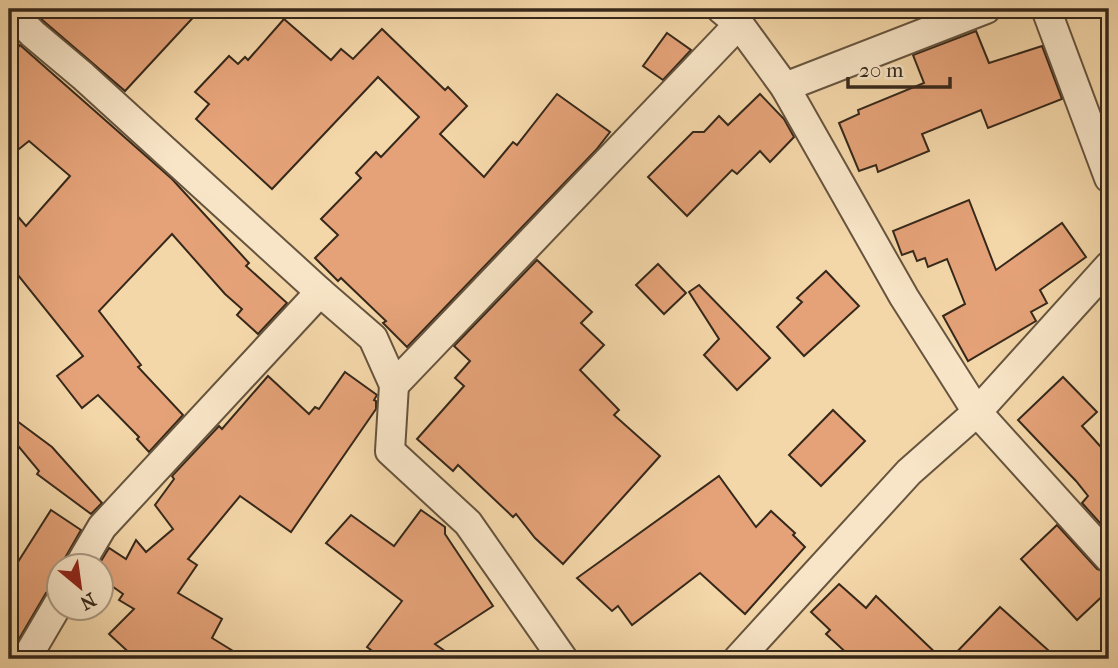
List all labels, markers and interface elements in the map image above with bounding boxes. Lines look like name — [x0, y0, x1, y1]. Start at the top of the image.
scale bar — [848, 46, 950, 90]
text: 20 m — [859, 58, 904, 82]
north arrow — [46, 552, 116, 622]
text: N — [76, 588, 99, 614]

